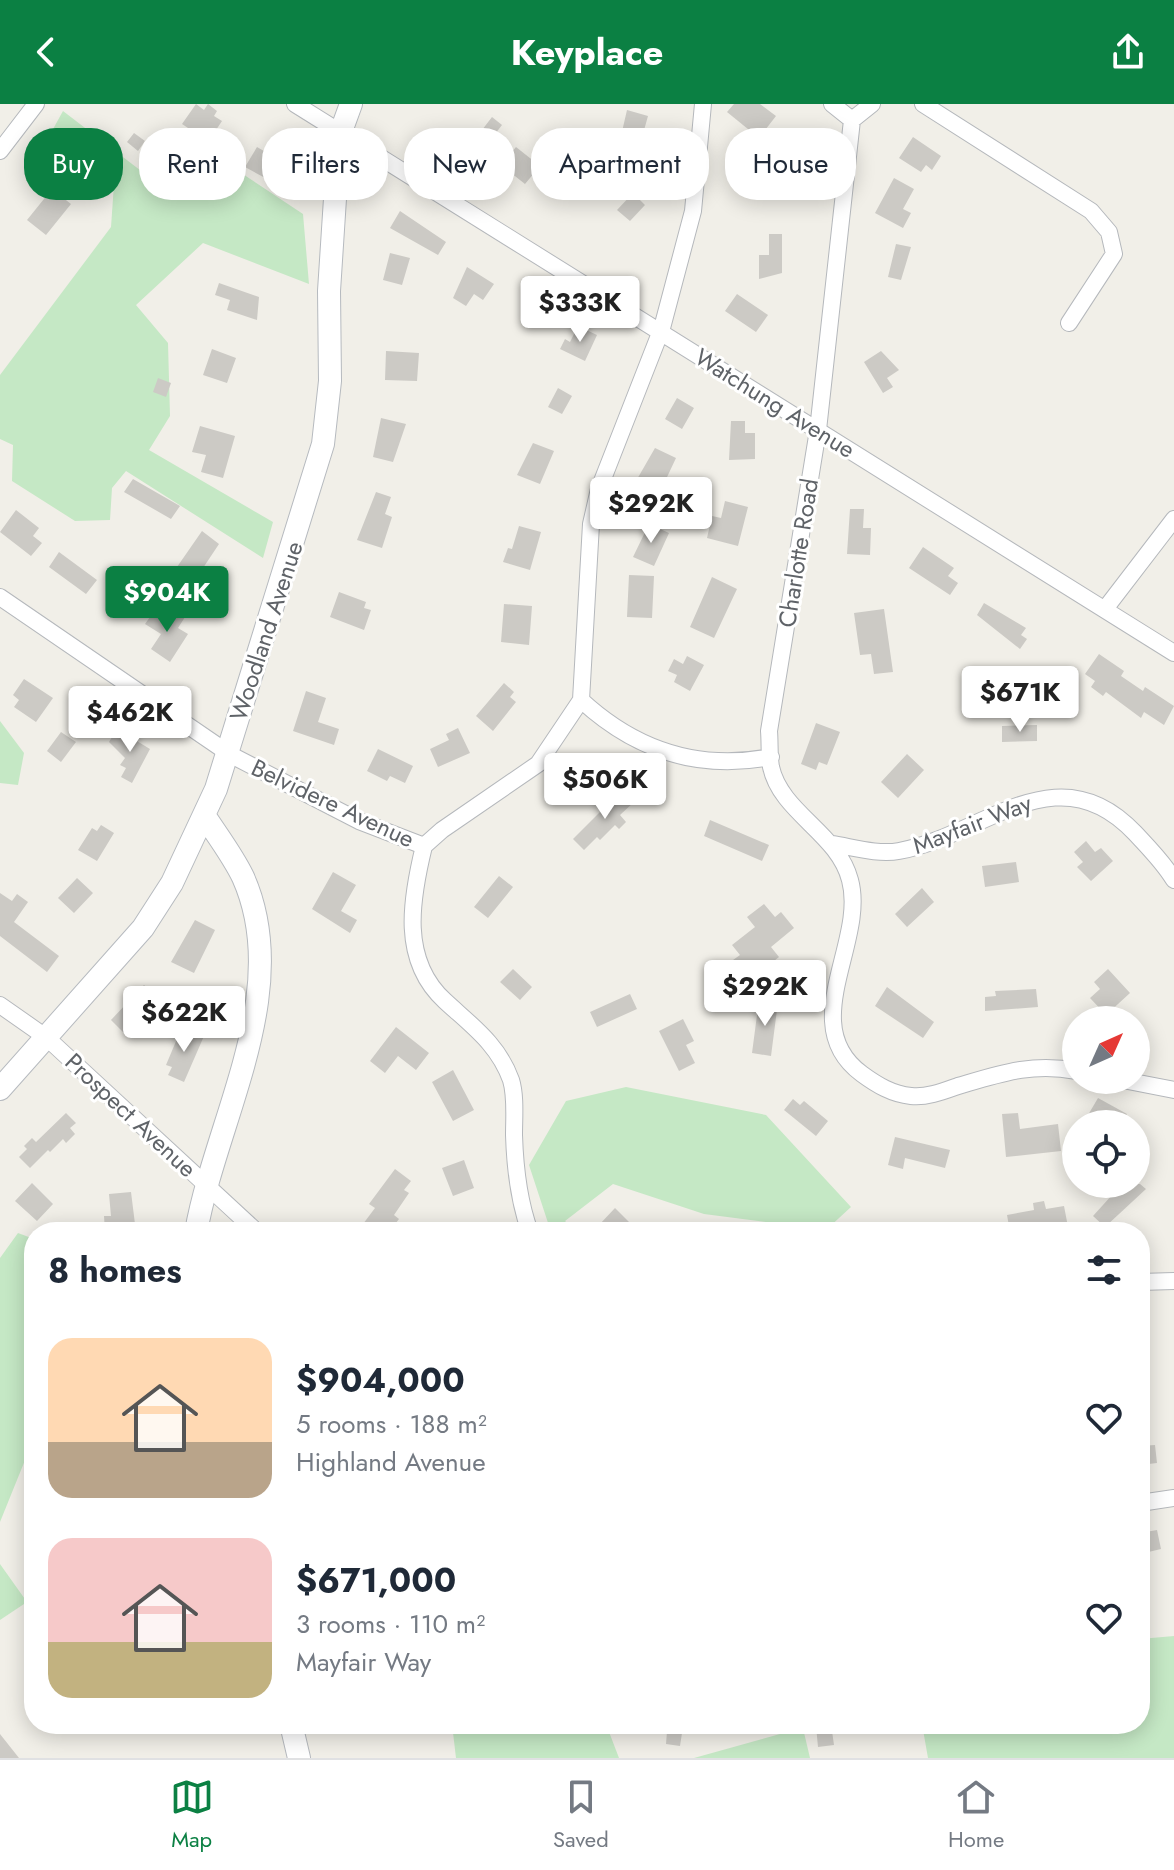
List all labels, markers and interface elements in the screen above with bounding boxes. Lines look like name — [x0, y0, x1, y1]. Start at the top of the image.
text: Keyplace — [511, 26, 663, 78]
icon: back — [24, 30, 68, 74]
icon: share — [1106, 30, 1150, 74]
chip: Buy — [24, 128, 123, 200]
chip: Rent — [139, 128, 246, 200]
chip: Filters — [262, 128, 388, 200]
chip: New — [404, 128, 515, 200]
chip: Apartment — [531, 128, 709, 200]
chip: House — [725, 128, 856, 200]
pin: $333K — [524, 276, 636, 344]
text: $333K — [539, 283, 621, 321]
street label: Watchung Avenue — [688, 340, 862, 466]
street label: Charlotte Road — [769, 476, 827, 630]
pin: $292K — [595, 477, 707, 545]
text: $292K — [608, 484, 694, 522]
street label: Woodland Avenue — [220, 537, 312, 725]
pin: $904K — [111, 566, 223, 634]
text: $904K — [123, 573, 211, 611]
pin: $671K — [964, 666, 1076, 734]
text: $671K — [980, 673, 1060, 711]
pin: $462K — [74, 686, 186, 754]
text: $462K — [87, 693, 173, 731]
street label: Belvidere Avenue — [246, 750, 420, 856]
pin: $506K — [549, 753, 661, 821]
text: $506K — [562, 760, 648, 798]
street label: Mayfair Way — [907, 785, 1037, 863]
pin: $292K — [709, 960, 821, 1028]
text: $292K — [722, 967, 808, 1005]
pin: $622K — [128, 986, 240, 1054]
text: $622K — [141, 993, 227, 1031]
north arrow — [1062, 1006, 1150, 1094]
map controls — [1062, 1006, 1150, 1198]
street label: Prospect Avenue — [57, 1045, 205, 1185]
button: locate — [1062, 1110, 1150, 1198]
text: 8 homes — [48, 1246, 182, 1295]
icon: filters — [1082, 1248, 1126, 1292]
text: $904,000 — [296, 1356, 465, 1405]
icon: home — [112, 1370, 208, 1466]
icon: heart — [1082, 1396, 1126, 1440]
text: 5 rooms · 188 m² — [296, 1405, 487, 1443]
text: Highland Avenue — [296, 1443, 486, 1481]
text: $671,000 — [296, 1556, 456, 1605]
icon: home — [112, 1570, 208, 1666]
icon: heart — [1082, 1596, 1126, 1640]
text: 3 rooms · 110 m² — [296, 1605, 485, 1643]
text: Mayfair Way — [296, 1643, 431, 1681]
tab: Map — [170, 1775, 214, 1855]
tab: Saved — [553, 1775, 609, 1855]
tab: Home — [948, 1775, 1004, 1855]

